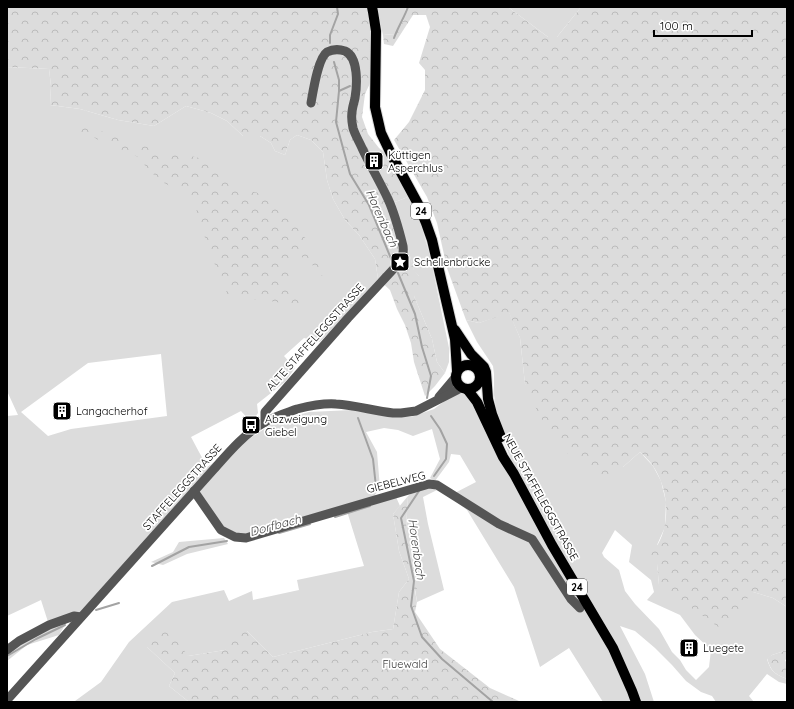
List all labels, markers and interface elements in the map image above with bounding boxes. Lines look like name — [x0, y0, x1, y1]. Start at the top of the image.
scale bar — [654, 12, 752, 38]
text: 100 m — [660, 18, 693, 33]
place label: Küttigen Asperchlus — [388, 148, 443, 175]
building icon: Küttigen Asperchlus — [363, 150, 385, 172]
water label: Horenbach — [363, 187, 401, 249]
road number: 24 — [411, 203, 431, 219]
place icon: Schellenbrücke — [389, 251, 411, 273]
place label: Schellenbrücke — [414, 255, 491, 269]
street label: ALTE STAFFELEGGSTRASSE — [263, 280, 367, 394]
building icon: Langacherhof — [51, 400, 73, 422]
place label: Langacherhof — [76, 404, 148, 418]
place label: Abzweigung Giebel — [265, 412, 327, 439]
bus stop icon: Abzweigung Giebel — [240, 414, 262, 436]
street label: NEUE STAFFELEGGSTRASSE — [500, 431, 582, 563]
street label: STAFFELEGGSTRASSE — [140, 441, 224, 533]
street label: GIEBELWEG — [365, 468, 427, 496]
water label: Dorfbach — [248, 511, 302, 539]
water label: Horenbach — [405, 517, 429, 581]
road number: 24 — [567, 579, 587, 595]
building icon: Luegete — [678, 637, 700, 659]
place label: Luegete — [703, 641, 744, 655]
park label: Fluewald — [382, 657, 428, 671]

